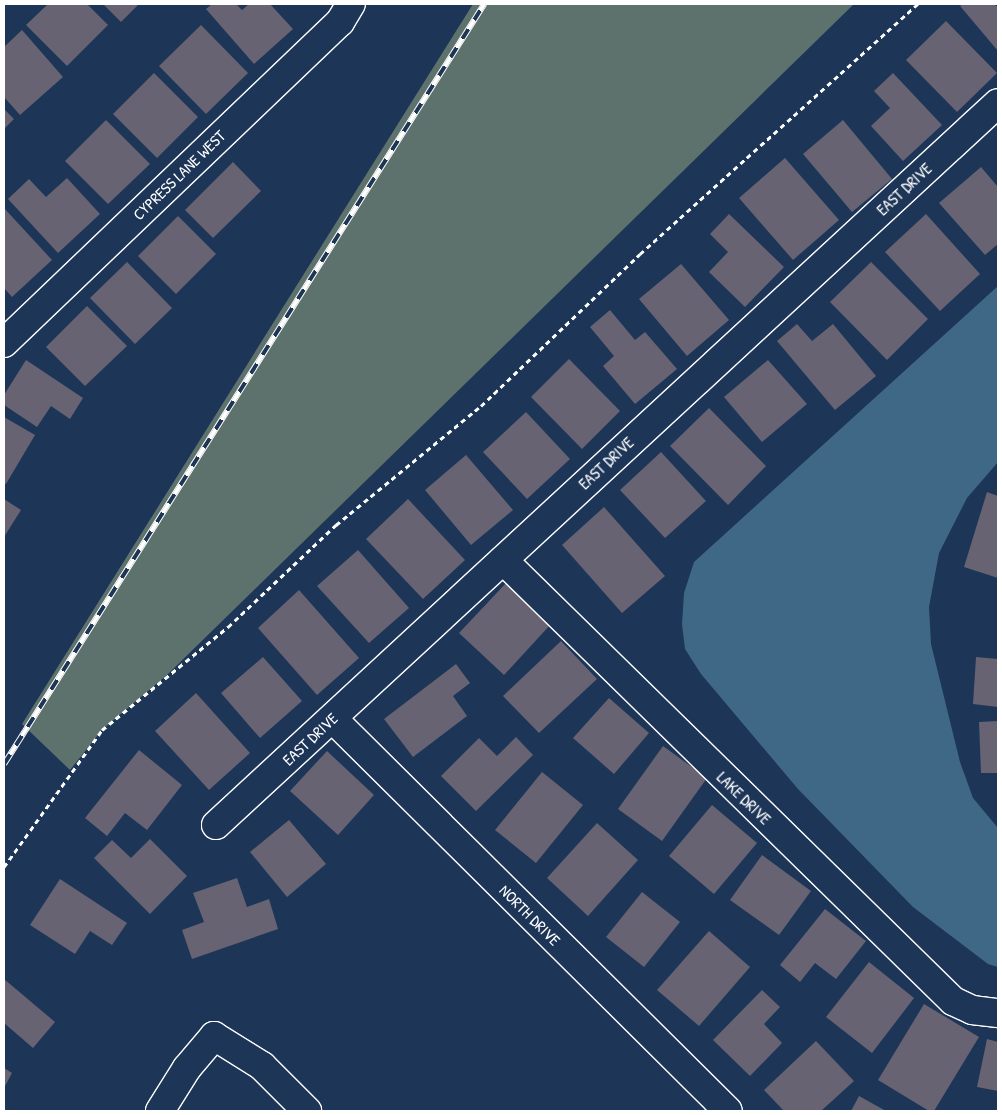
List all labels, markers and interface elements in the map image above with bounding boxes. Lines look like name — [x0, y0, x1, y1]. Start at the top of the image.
street label: CYPRESS LANE WEST — [129, 126, 229, 224]
street label: EAST DRIVE — [873, 159, 935, 219]
street label: EAST DRIVE — [575, 433, 637, 493]
street label: EAST DRIVE — [279, 709, 341, 769]
street label: LAKE DRIVE — [713, 768, 775, 828]
street label: NORTH DRIVE — [496, 881, 564, 949]

